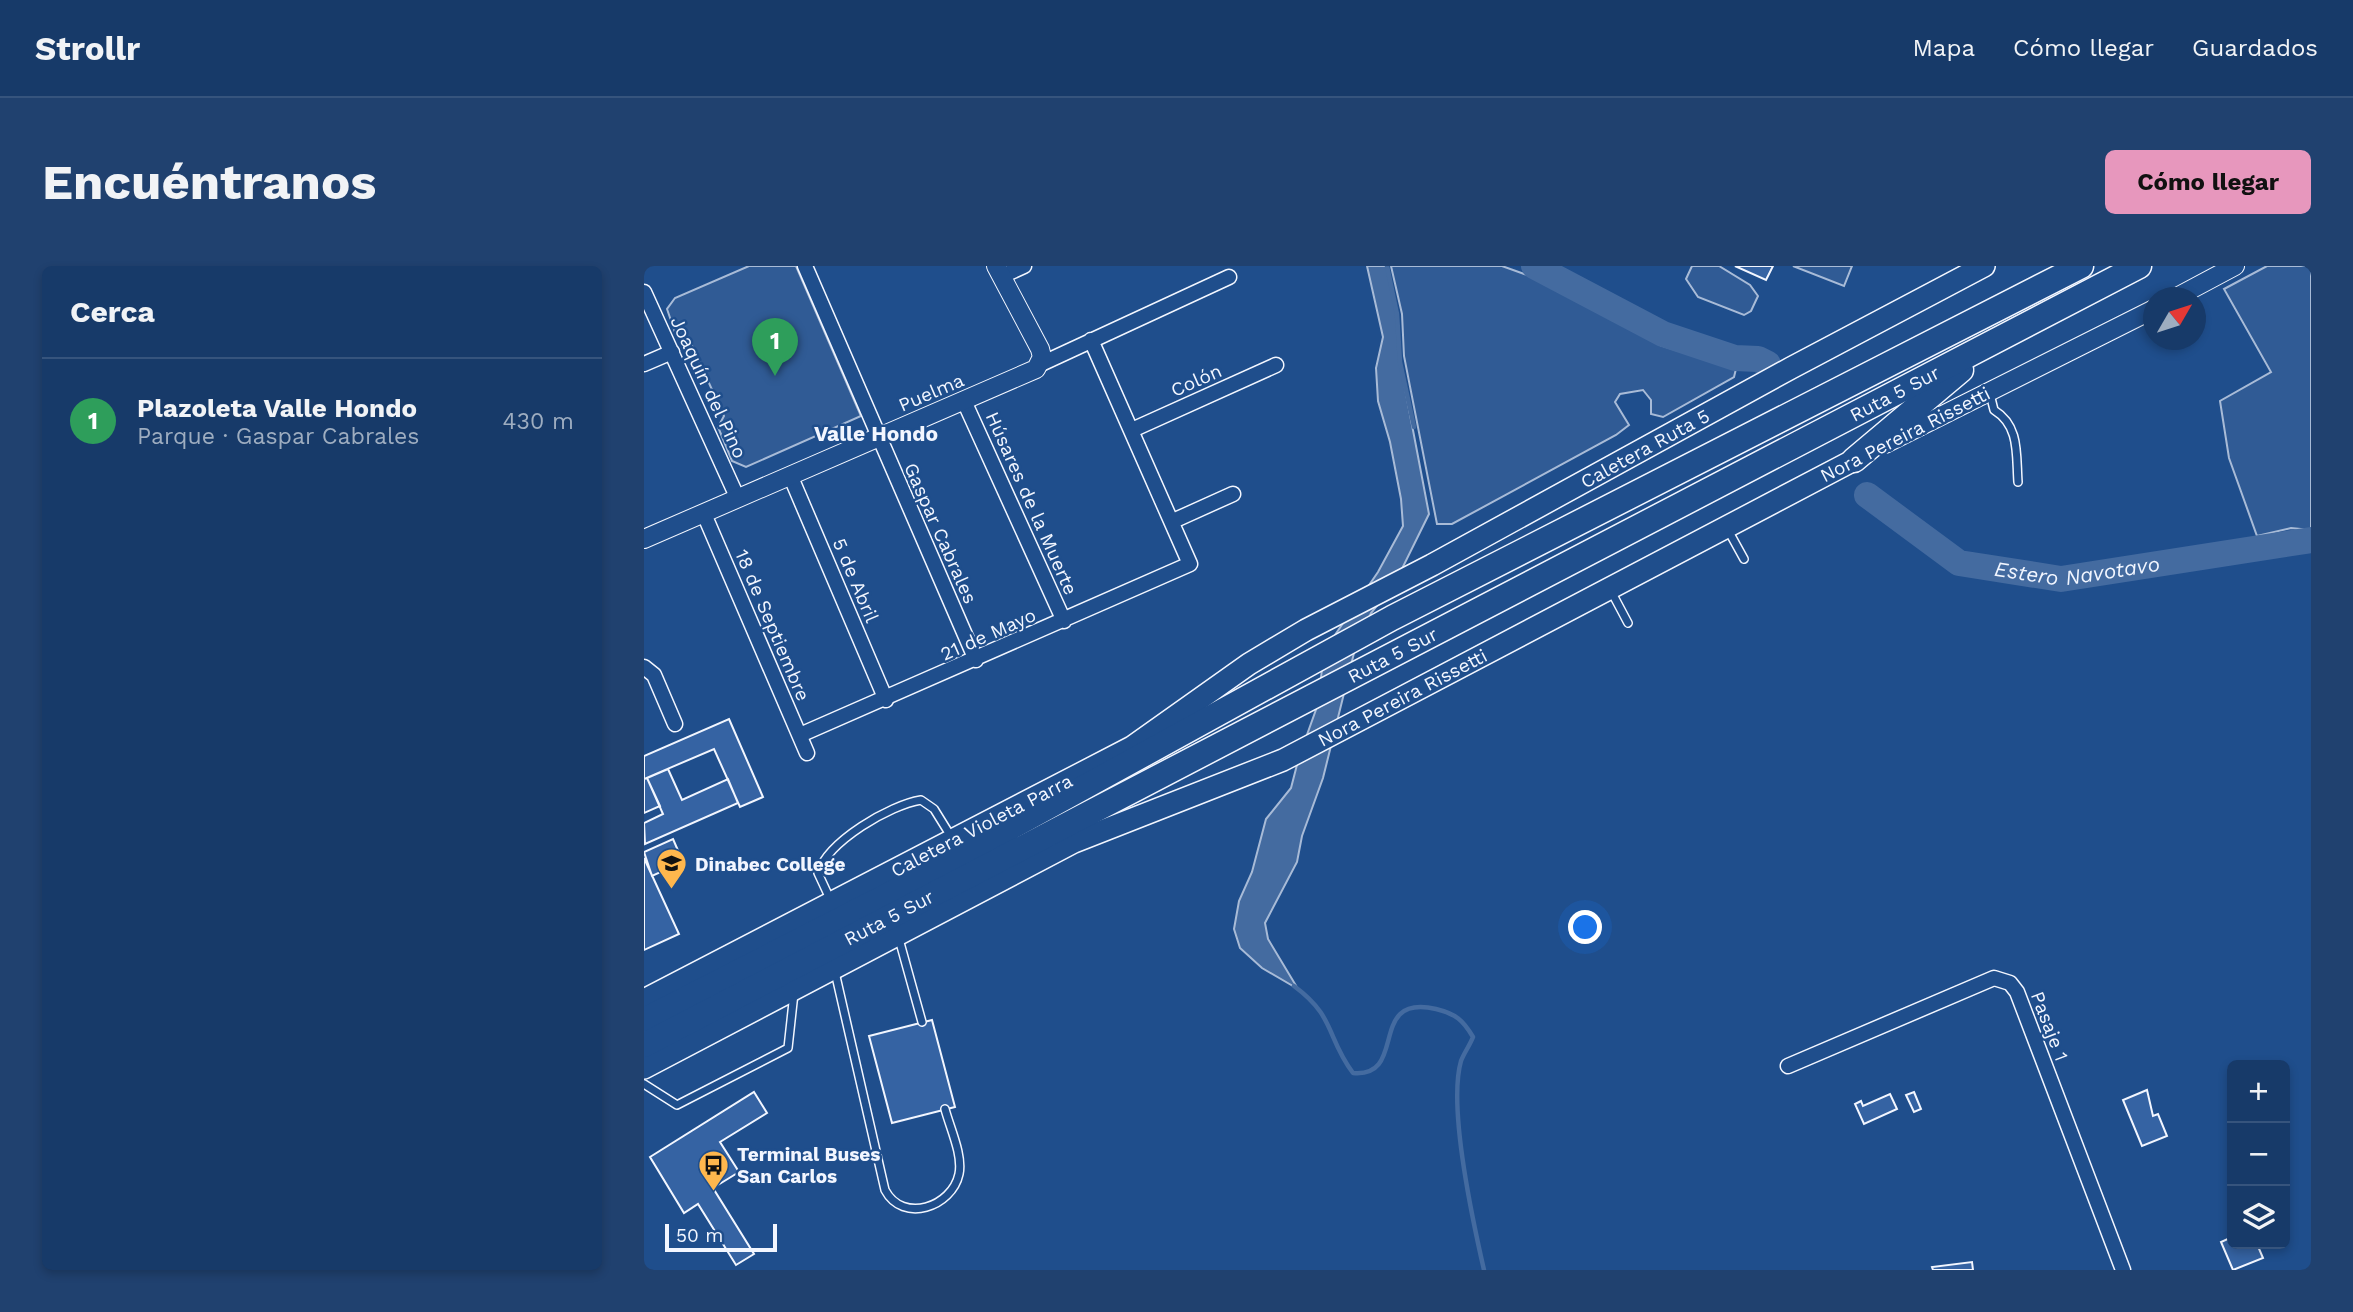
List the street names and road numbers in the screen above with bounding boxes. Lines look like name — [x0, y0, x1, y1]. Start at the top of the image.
street label: Joaquín del Pino — [666, 313, 752, 462]
street label: Colón — [1167, 359, 1225, 402]
street label: Ruta 5 Sur — [1846, 361, 1944, 427]
street label: Puelma — [895, 368, 968, 417]
street label: Nora Pereira Rissetti — [1816, 382, 1994, 487]
street label: Caletera Ruta 5 — [1577, 404, 1714, 493]
street label: Húsares de la Muerte — [981, 408, 1082, 598]
street label: Gaspar Cabrales — [899, 459, 982, 607]
street label: 5 de Abril — [828, 535, 884, 626]
street label: 18 de Septiembre — [730, 546, 815, 704]
street label: 21 de Mayo — [937, 603, 1039, 666]
street label: Ruta 5 Sur — [1344, 622, 1442, 688]
street label: Nora Pereira Rissetti — [1314, 644, 1491, 752]
street label: Caletera Violeta Parra — [887, 769, 1076, 882]
street label: Ruta 5 Sur — [840, 885, 938, 951]
street label: Pasaje 1 — [2026, 988, 2073, 1064]

